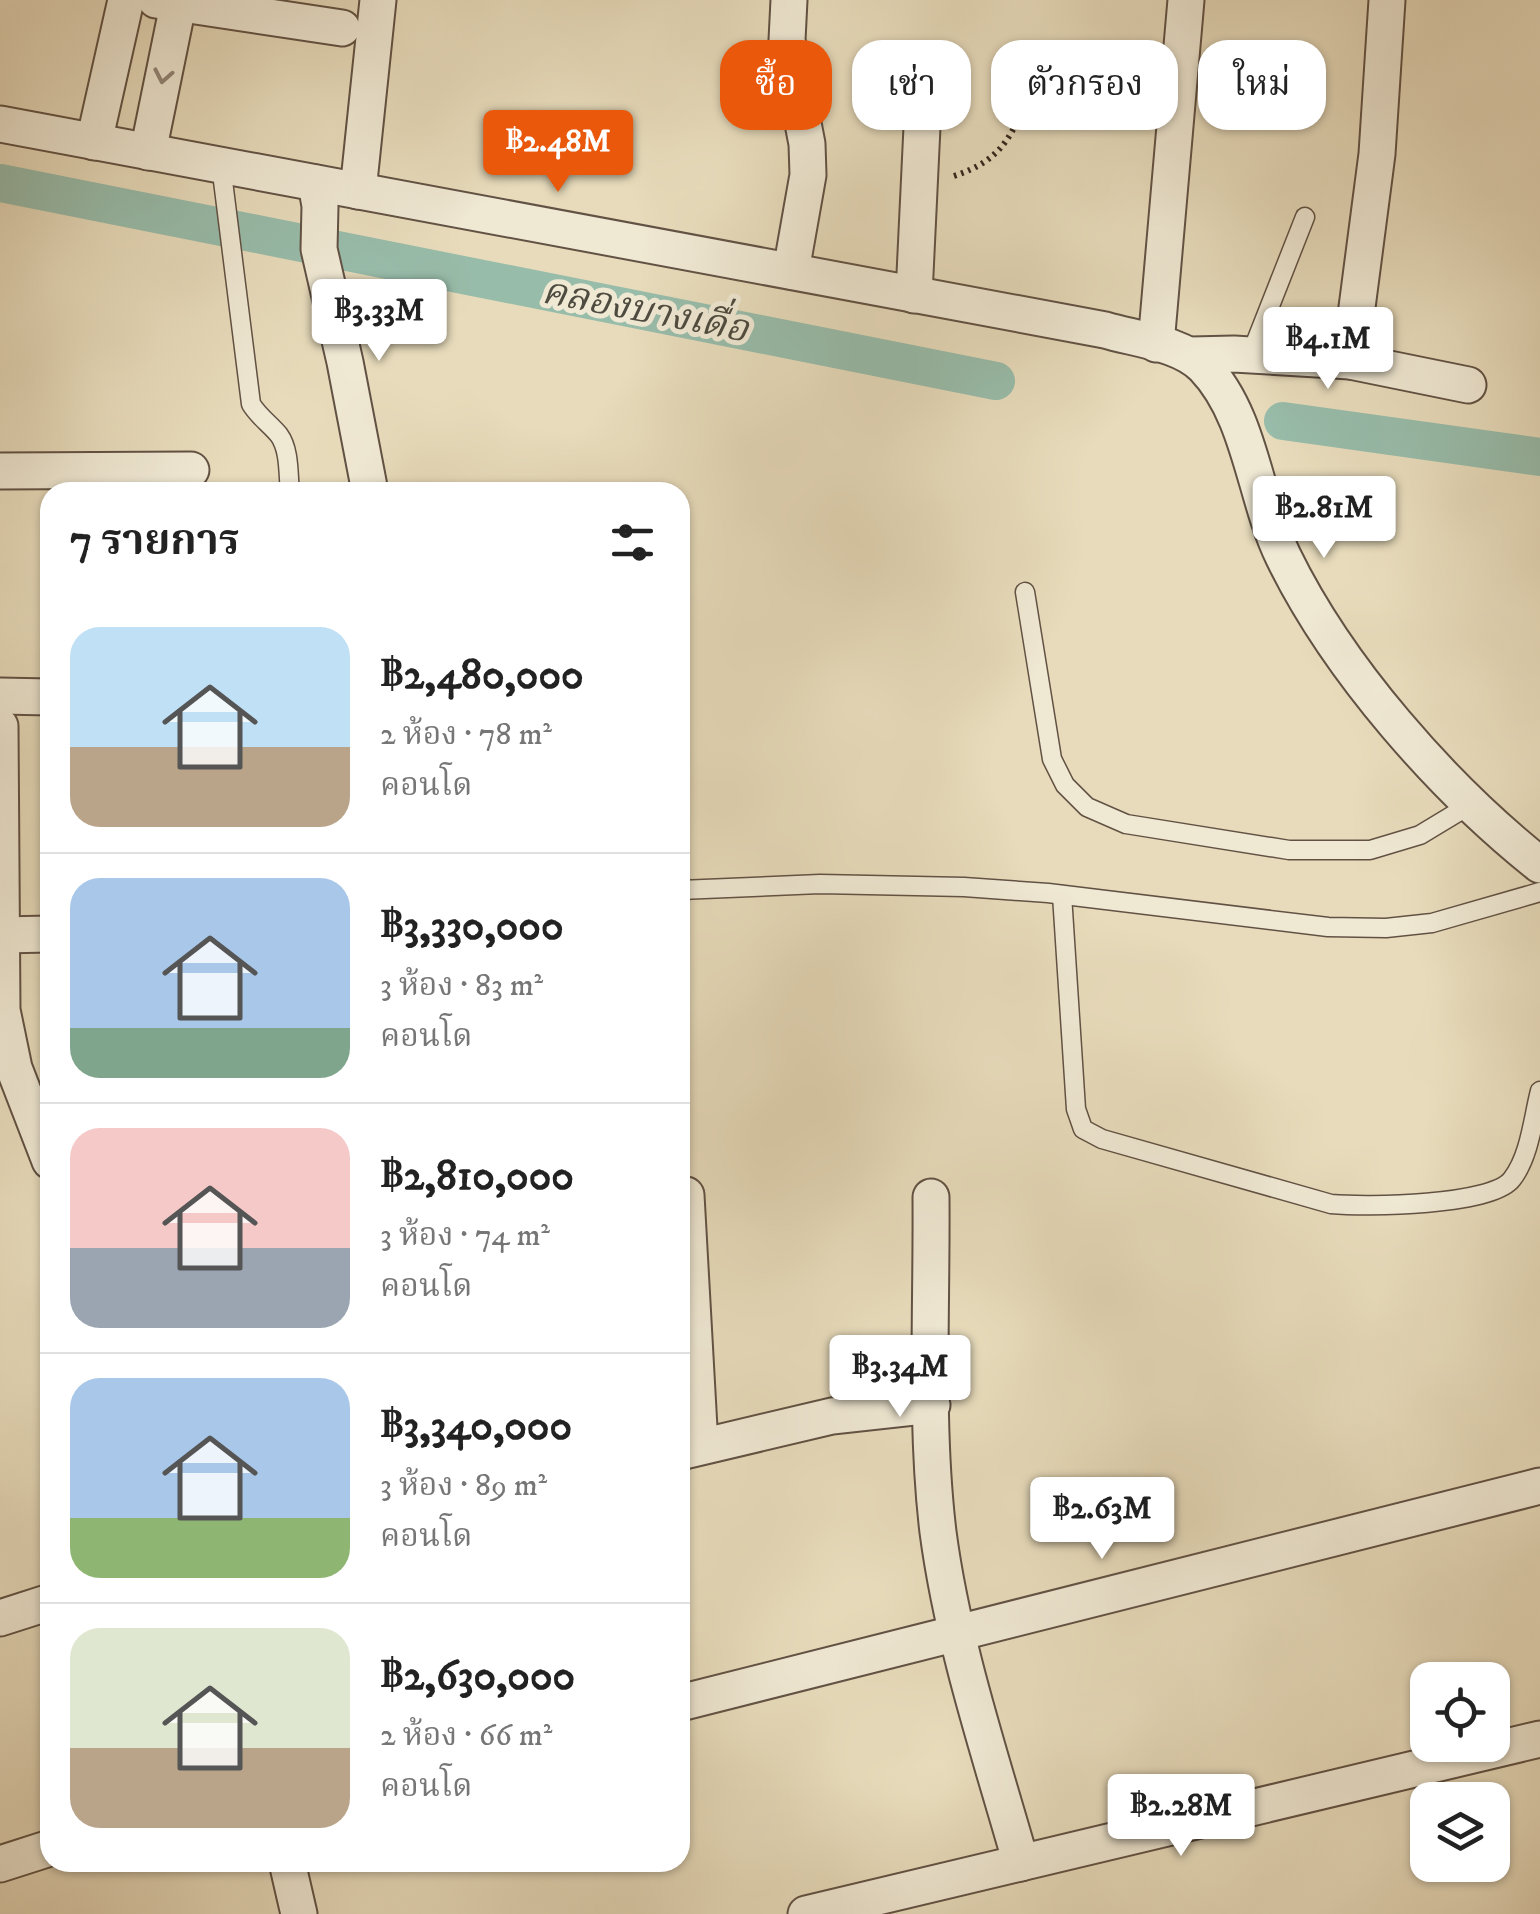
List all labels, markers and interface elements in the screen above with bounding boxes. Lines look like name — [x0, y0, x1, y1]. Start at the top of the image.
chip: ซื้อ — [720, 40, 832, 130]
chip: เช่า — [852, 40, 971, 130]
chip: ตัวกรอง — [991, 40, 1178, 130]
chip: ใหม่ — [1198, 40, 1326, 130]
one-way arrow — [153, 67, 174, 84]
pin: ฿2.48M — [477, 110, 639, 195]
text: ฿2.48M — [505, 122, 611, 162]
water label: คลองบางเดื่อ — [538, 262, 755, 355]
pin: ฿3.33M — [298, 279, 460, 364]
text: ฿3.33M — [334, 291, 424, 331]
pin: ฿4.1M — [1258, 307, 1398, 392]
text: ฿4.1M — [1285, 319, 1371, 359]
pin: ฿2.81M — [1243, 476, 1405, 561]
text: ฿2.81M — [1275, 488, 1373, 528]
icon: filters — [605, 515, 660, 570]
text: 7 รายการ — [70, 516, 240, 568]
text: ฿2,480,000 — [380, 650, 584, 702]
icon: home — [150, 667, 270, 787]
text: 2 ห้อง · 78 m² — [380, 715, 552, 755]
text: คอนโด — [380, 766, 473, 806]
text: ฿3,330,000 — [380, 901, 564, 953]
icon: home — [150, 918, 270, 1038]
text: 3 ห้อง · 83 m² — [380, 966, 543, 1006]
text: คอนโด — [380, 1017, 473, 1057]
text: ฿2,810,000 — [380, 1151, 574, 1203]
icon: home — [150, 1168, 270, 1288]
text: 3 ห้อง · 74 m² — [380, 1216, 550, 1256]
text: คอนโด — [380, 1267, 473, 1307]
pin: ฿3.34M — [819, 1335, 981, 1420]
text: ฿3.34M — [851, 1347, 949, 1387]
text: ฿3,340,000 — [380, 1401, 572, 1453]
icon: home — [150, 1418, 270, 1538]
text: 3 ห้อง · 89 m² — [380, 1466, 547, 1506]
pin: ฿2.63M — [1021, 1477, 1183, 1562]
text: ฿2.63M — [1052, 1489, 1152, 1529]
text: คอนโด — [380, 1517, 473, 1557]
text: ฿2,630,000 — [380, 1651, 575, 1703]
map controls — [1410, 1662, 1510, 1882]
button: locate — [1410, 1662, 1510, 1762]
icon: home — [150, 1668, 270, 1788]
text: 2 ห้อง · 66 m² — [380, 1716, 552, 1756]
text: คอนโด — [380, 1767, 473, 1807]
pin: ฿2.28M — [1100, 1774, 1262, 1859]
button: layers — [1410, 1782, 1510, 1882]
text: ฿2.28M — [1130, 1786, 1232, 1826]

